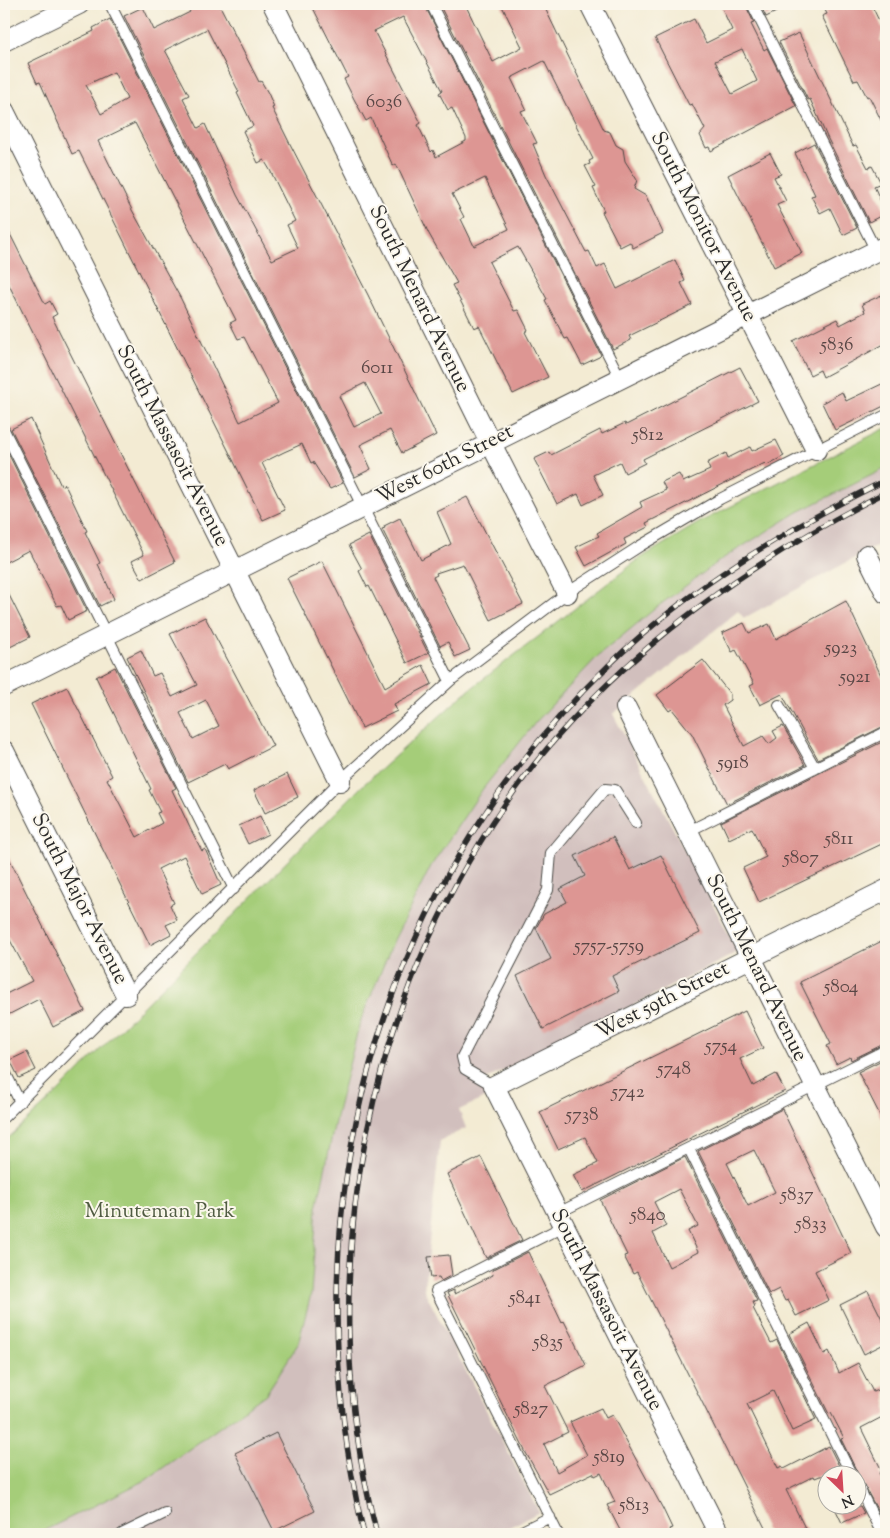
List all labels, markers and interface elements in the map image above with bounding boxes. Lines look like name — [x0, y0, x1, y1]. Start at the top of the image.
house number: 6036 — [366, 89, 402, 116]
street label: South Monitor Avenue — [642, 127, 764, 327]
street label: South Menard Avenue — [361, 200, 477, 398]
house number: 5836 — [820, 332, 853, 359]
street label: South Massasoit Avenue — [108, 340, 236, 552]
house number: 6011 — [361, 355, 394, 382]
street label: West 60th Street — [371, 417, 519, 513]
house number: 5812 — [631, 422, 664, 449]
house number: 5923 — [824, 635, 857, 662]
house number: 5921 — [838, 664, 871, 691]
house number: 5918 — [716, 750, 749, 777]
street label: South Major Avenue — [23, 808, 135, 990]
house number: 5811 — [824, 826, 854, 853]
house number: 5807 — [782, 845, 819, 872]
street label: South Menard Avenue — [698, 869, 814, 1067]
house number: 5757-5759 — [573, 933, 644, 960]
street label: West 59th Street — [591, 954, 735, 1048]
house number: 5804 — [823, 974, 859, 1001]
house number: 5754 — [704, 1033, 737, 1060]
house number: 5748 — [656, 1056, 691, 1083]
house number: 5742 — [610, 1079, 645, 1106]
house number: 5738 — [564, 1102, 599, 1129]
house number: 5837 — [779, 1182, 814, 1209]
park label: Minuteman Park — [85, 1197, 236, 1227]
house number: 5840 — [629, 1202, 666, 1229]
street label: South Massasoit Avenue — [542, 1204, 670, 1416]
house number: 5833 — [794, 1211, 827, 1238]
house number: 5841 — [508, 1285, 541, 1312]
house number: 5835 — [532, 1329, 564, 1356]
house number: 5827 — [513, 1396, 549, 1423]
house number: 5819 — [592, 1444, 625, 1471]
north arrow — [818, 1466, 868, 1516]
text: N — [837, 1489, 856, 1511]
house number: 5813 — [618, 1492, 649, 1519]

